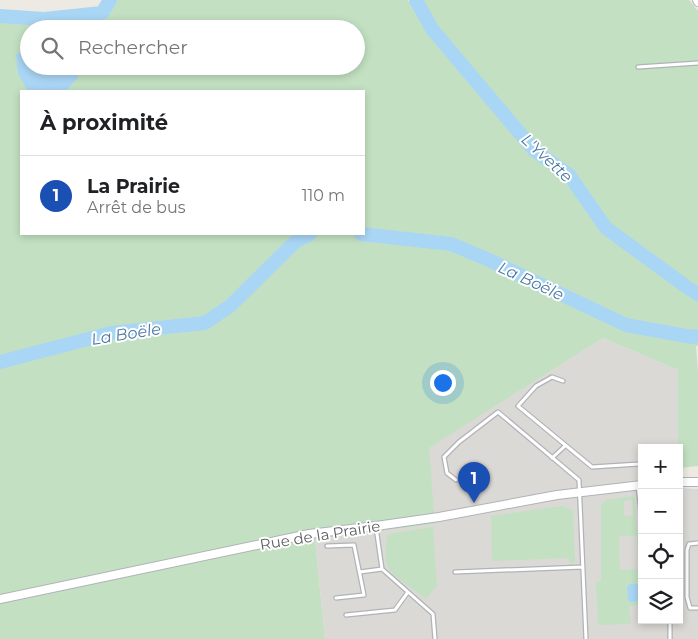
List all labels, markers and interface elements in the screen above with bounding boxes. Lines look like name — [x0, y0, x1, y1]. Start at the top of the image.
search box — [20, 20, 365, 75]
icon: search — [38, 34, 66, 62]
text: Rechercher — [78, 36, 188, 59]
text: À proximité — [40, 110, 168, 135]
water label: L'Yvette — [518, 130, 576, 186]
text: La Prairie — [87, 175, 180, 198]
text: 1 — [53, 186, 59, 205]
text: 110 m — [302, 186, 345, 205]
text: Arrêt de bus — [87, 198, 185, 217]
water label: La Boële — [495, 258, 567, 304]
water label: La Boële — [90, 319, 162, 349]
your location — [430, 370, 456, 396]
map controls — [638, 444, 683, 624]
button: + — [638, 444, 683, 489]
pin: 1 — [458, 462, 490, 503]
button: − — [638, 489, 683, 534]
street label: Rue de la Prairie — [258, 516, 382, 554]
button: locate — [638, 534, 683, 579]
button: layers — [638, 579, 683, 624]

